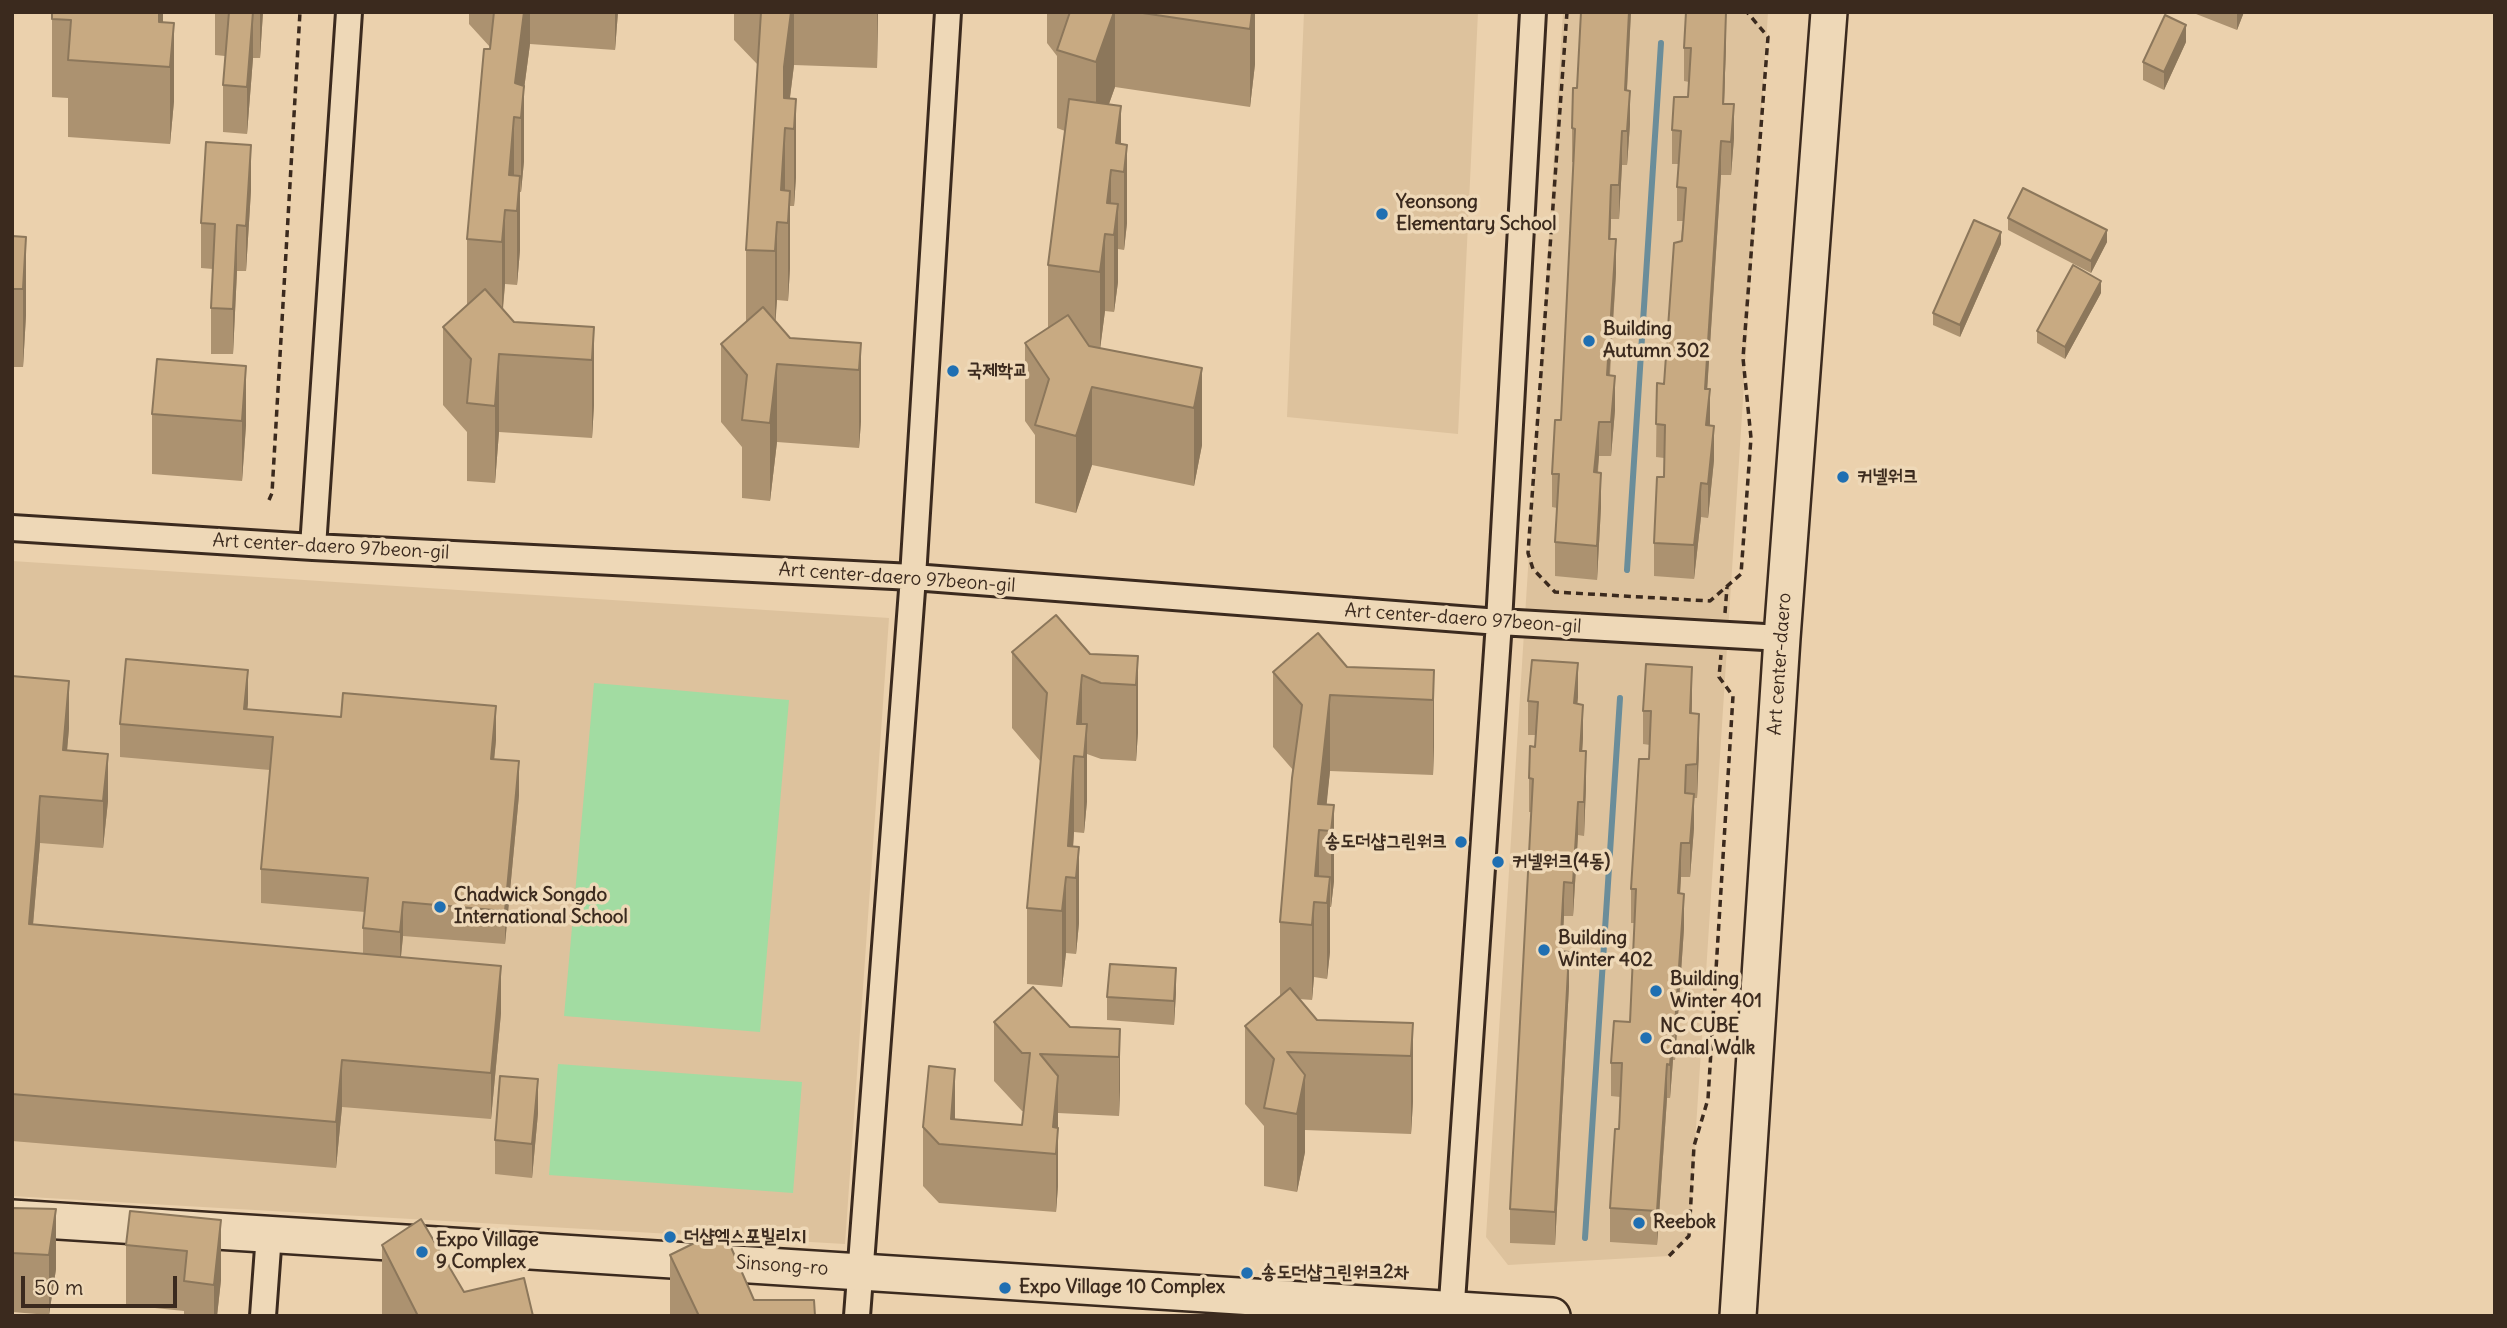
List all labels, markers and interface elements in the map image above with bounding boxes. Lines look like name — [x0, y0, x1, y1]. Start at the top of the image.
place label: Yeonsong Elementary School — [1396, 192, 1557, 236]
marker: Yeonsong Elementary School — [1374, 206, 1390, 222]
place label: Building Autumn 302 — [1603, 319, 1710, 363]
marker: Building Autumn 302 — [1581, 333, 1597, 349]
place label: 국제학교 — [967, 360, 1028, 382]
marker: 국제학교 — [945, 363, 961, 379]
place label: 커넬워크 — [1857, 466, 1918, 488]
marker: 커넬워크 — [1835, 469, 1851, 485]
street label: Art center-daero 97beon-gil — [212, 529, 450, 565]
street label: Art center-daero 97beon-gil — [778, 558, 1016, 598]
street label: Art center-daero — [1764, 592, 1796, 736]
street label: Art center-daero 97beon-gil — [1344, 599, 1582, 639]
place label: 송도더샵그린워크 — [1325, 831, 1447, 853]
marker: 송도더샵그린워크 — [1453, 834, 1469, 850]
place label: 커넬워크(4동) — [1512, 851, 1610, 873]
marker: 커넬워크(4동) — [1490, 854, 1506, 870]
place label: Chadwick Songdo International School — [454, 885, 628, 929]
marker: Chadwick Songdo International School — [432, 899, 448, 915]
place label: Building Winter 402 — [1558, 928, 1653, 972]
marker: Building Winter 402 — [1536, 942, 1552, 958]
place label: Building Winter 401 — [1670, 969, 1762, 1013]
marker: Building Winter 401 — [1648, 983, 1664, 999]
place label: NC CUBE Canal Walk — [1660, 1016, 1755, 1060]
marker: NC CUBE Canal Walk — [1638, 1030, 1654, 1046]
place label: Reebok — [1653, 1212, 1716, 1234]
marker: Reebok — [1631, 1215, 1647, 1231]
place label: 더샵엑스포빌리지 — [684, 1226, 806, 1248]
marker: 더샵엑스포빌리지 — [662, 1229, 678, 1245]
place label: Expo Village 9 Complex — [436, 1230, 539, 1274]
marker: Expo Village 9 Complex — [414, 1244, 430, 1260]
street label: Sinsong-ro — [735, 1251, 829, 1281]
scale bar — [24, 1262, 180, 1306]
place label: 송도더샵그린워크2차 — [1261, 1262, 1409, 1284]
marker: 송도더샵그린워크2차 — [1239, 1265, 1255, 1281]
text: 50 m — [34, 1274, 83, 1301]
place label: Expo Village 10 Complex — [1019, 1277, 1225, 1299]
marker: Expo Village 10 Complex — [997, 1280, 1013, 1296]

